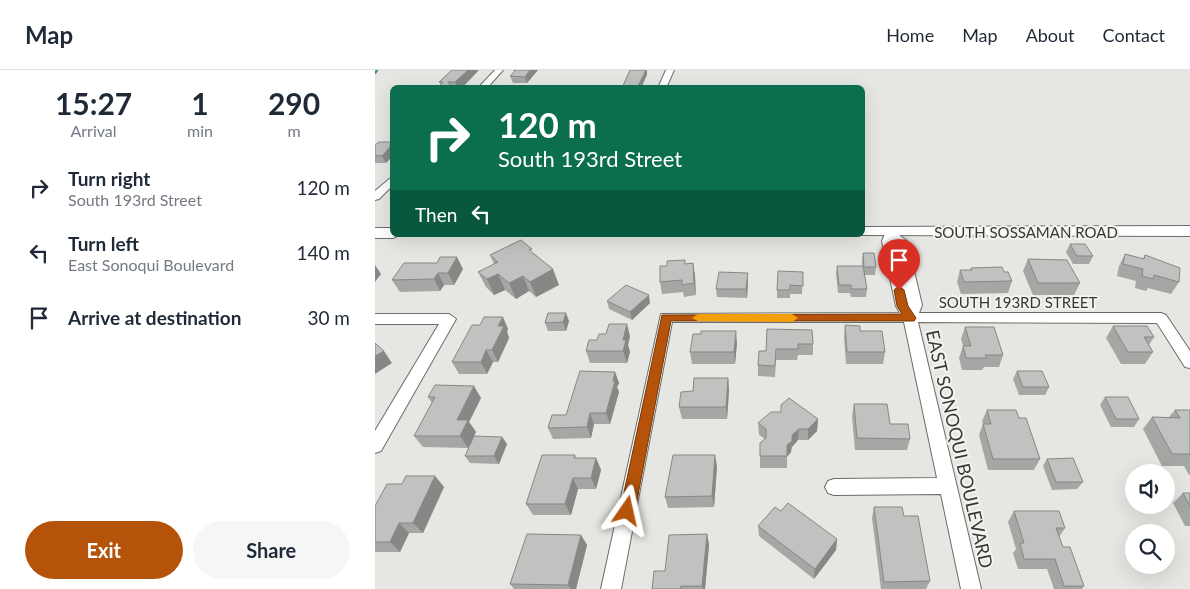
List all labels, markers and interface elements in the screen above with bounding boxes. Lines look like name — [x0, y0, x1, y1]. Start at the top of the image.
text: Map — [25, 20, 73, 49]
text: Home — [886, 24, 934, 46]
text: Map — [962, 24, 998, 46]
text: About — [1026, 24, 1075, 46]
text: Contact — [1103, 24, 1165, 46]
text: 15:27 — [55, 85, 132, 121]
text: 1 — [191, 85, 209, 121]
text: 290 — [268, 85, 320, 121]
text: 120 m — [498, 103, 597, 145]
icon: right — [415, 105, 480, 170]
text: Arrival — [70, 121, 117, 140]
text: min — [187, 121, 213, 140]
text: m — [287, 121, 301, 140]
text: South 193rd Street — [498, 145, 682, 172]
text: Turn right — [68, 167, 150, 190]
icon: right — [25, 174, 53, 202]
text: 120 m — [296, 176, 350, 199]
text: South 193rd Street — [68, 190, 202, 209]
icon: left — [467, 200, 495, 228]
text: Then — [415, 203, 457, 226]
street label: SOUTH SOSSAMAN ROAD — [934, 223, 1118, 241]
text: Turn left — [68, 232, 139, 255]
icon: left — [25, 239, 53, 267]
pin — [878, 239, 920, 290]
text: 140 m — [296, 241, 350, 264]
icon: arrive — [885, 246, 913, 274]
text: East Sonoqui Boulevard — [68, 255, 234, 274]
street label: SOUTH 193RD STREET — [939, 293, 1097, 311]
icon: arrive — [25, 304, 53, 332]
text: Arrive at destination — [68, 306, 241, 329]
text: 30 m — [307, 306, 350, 329]
street label: EAST SONOQUI BOULEVARD — [922, 328, 998, 570]
map controls — [1125, 464, 1175, 574]
button: sound — [1125, 464, 1175, 514]
position arrow — [600, 484, 652, 536]
button: Exit — [25, 521, 183, 579]
button: Share — [193, 521, 350, 579]
button: search — [1125, 524, 1175, 574]

